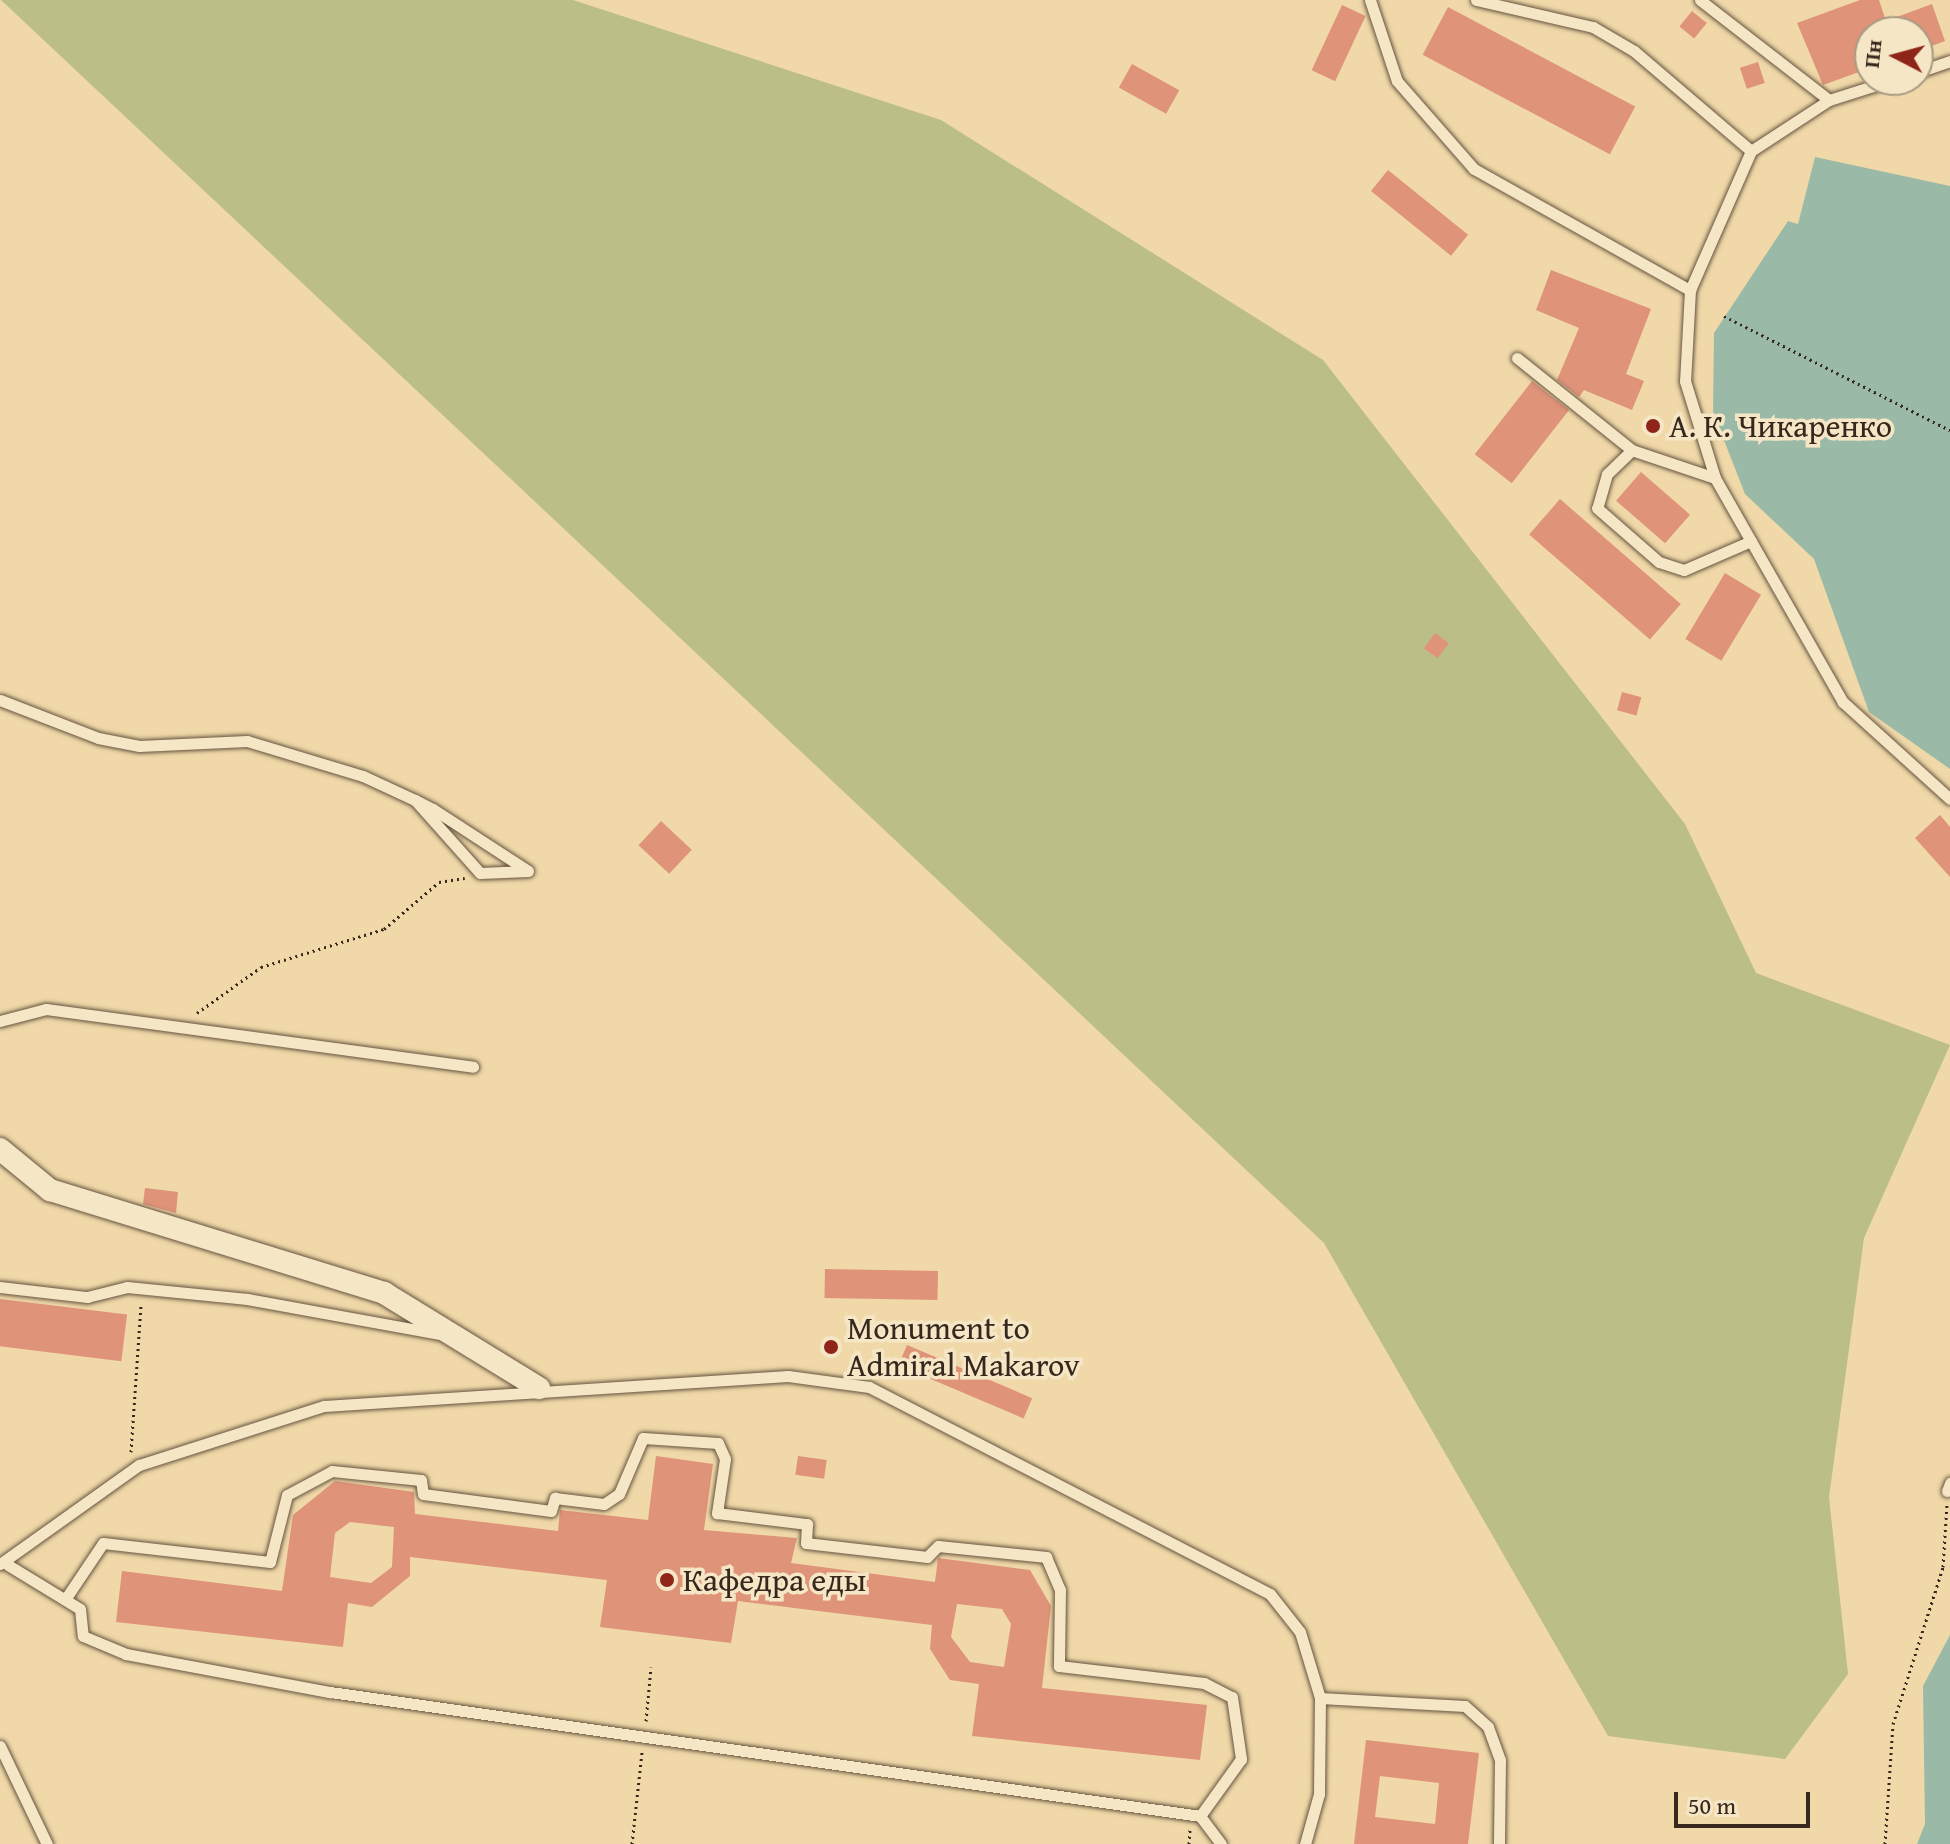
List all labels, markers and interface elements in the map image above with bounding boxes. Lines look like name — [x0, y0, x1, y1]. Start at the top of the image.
north arrow — [1854, 16, 1934, 96]
text: Пн — [1855, 38, 1890, 69]
place label: А. К. Чикаренко — [1669, 407, 1892, 445]
marker: А. К. Чикаренко — [1644, 417, 1662, 435]
place label: Monument to Admiral Makarov — [847, 1310, 1080, 1385]
marker: Monument to Admiral Makarov — [822, 1338, 840, 1356]
place label: Кафедра еды — [683, 1561, 866, 1599]
marker: Кафедра еды — [658, 1571, 676, 1589]
scale bar — [1678, 1776, 1814, 1826]
text: 50 m — [1688, 1788, 1736, 1823]

